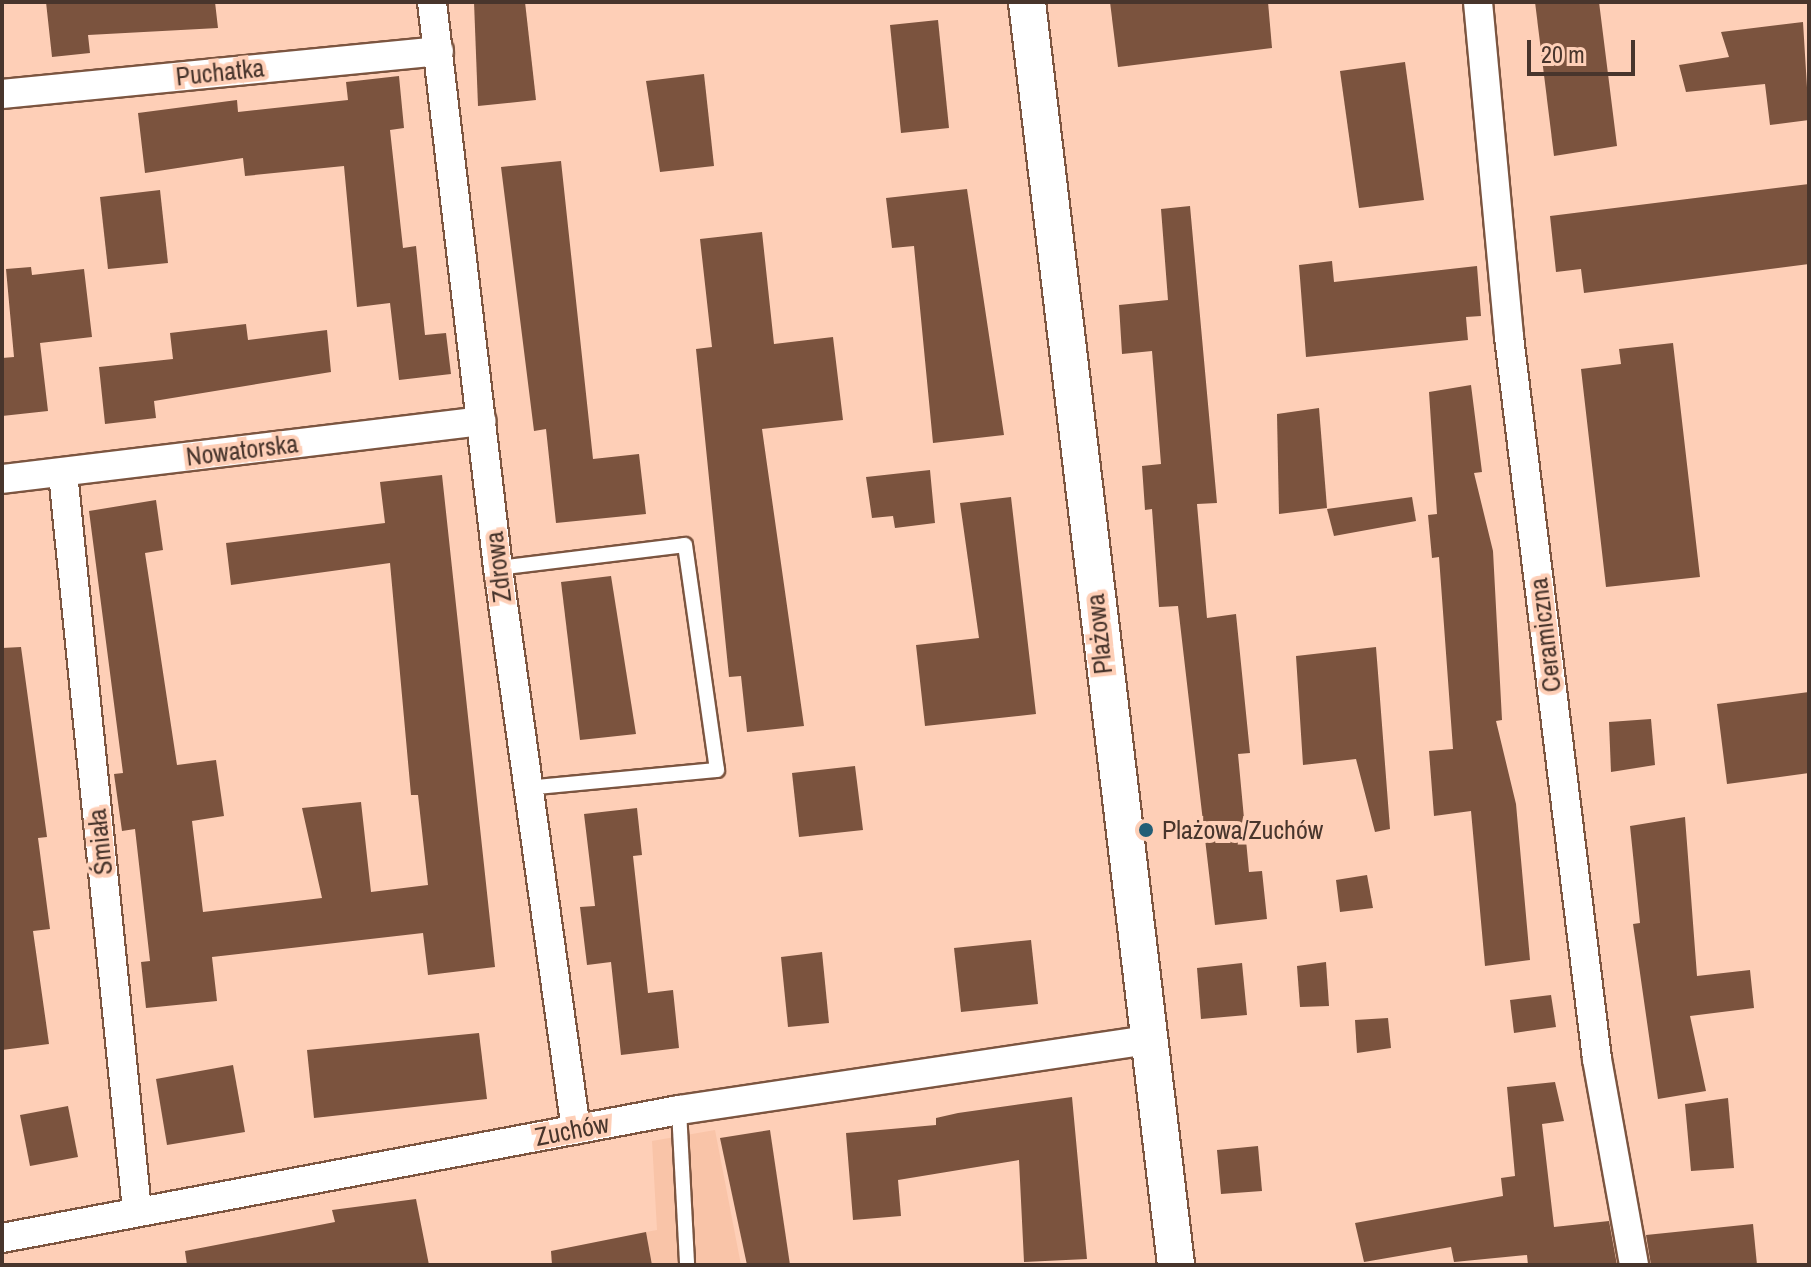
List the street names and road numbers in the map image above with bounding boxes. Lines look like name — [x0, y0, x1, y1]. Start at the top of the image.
street label: Puchatka — [174, 52, 266, 92]
street label: Nowatorska — [184, 428, 300, 472]
street label: Zdrowa — [478, 530, 518, 604]
street label: Ceramiczna — [1523, 576, 1567, 694]
street label: Plażowa — [1079, 592, 1119, 676]
street label: Śmiała — [81, 807, 119, 877]
street label: Zuchów — [532, 1108, 612, 1152]

